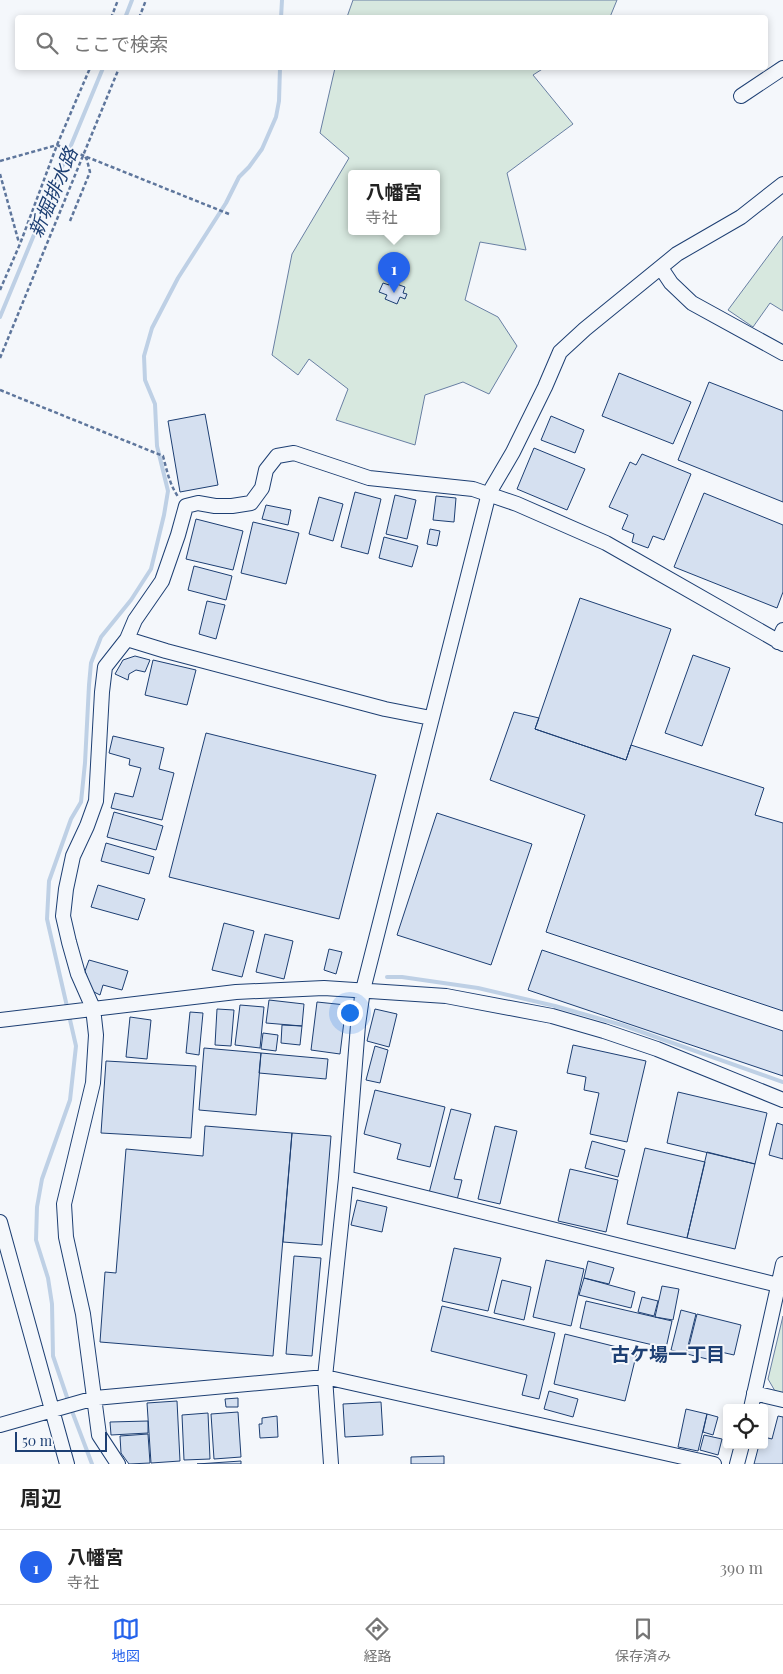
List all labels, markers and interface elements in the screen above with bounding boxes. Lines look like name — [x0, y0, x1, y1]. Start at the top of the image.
search box — [15, 15, 768, 70]
icon: search — [33, 29, 61, 57]
text: ここで検索 — [73, 30, 168, 56]
water label: 新堀排水路 — [21, 141, 83, 241]
popup — [348, 170, 440, 235]
text: 八幡宮 — [365, 178, 423, 204]
text: 寺社 — [365, 206, 398, 227]
pin: 1 — [378, 252, 410, 293]
your location — [337, 1000, 363, 1026]
district label: 古ケ場一丁目 — [611, 1340, 725, 1366]
map controls — [723, 1404, 768, 1449]
button: locate — [723, 1404, 768, 1449]
scale bar — [15, 1429, 108, 1452]
text: 50 m — [22, 1431, 52, 1450]
text: 周辺 — [20, 1483, 62, 1511]
text: 八幡宮 — [67, 1543, 124, 1569]
text: 1 — [33, 1557, 39, 1578]
text: 390 m — [720, 1557, 763, 1578]
text: 寺社 — [67, 1571, 99, 1592]
tab: 地図 — [112, 1615, 140, 1665]
tab: 経路 — [363, 1615, 391, 1665]
tab: 保存済み — [615, 1615, 671, 1665]

